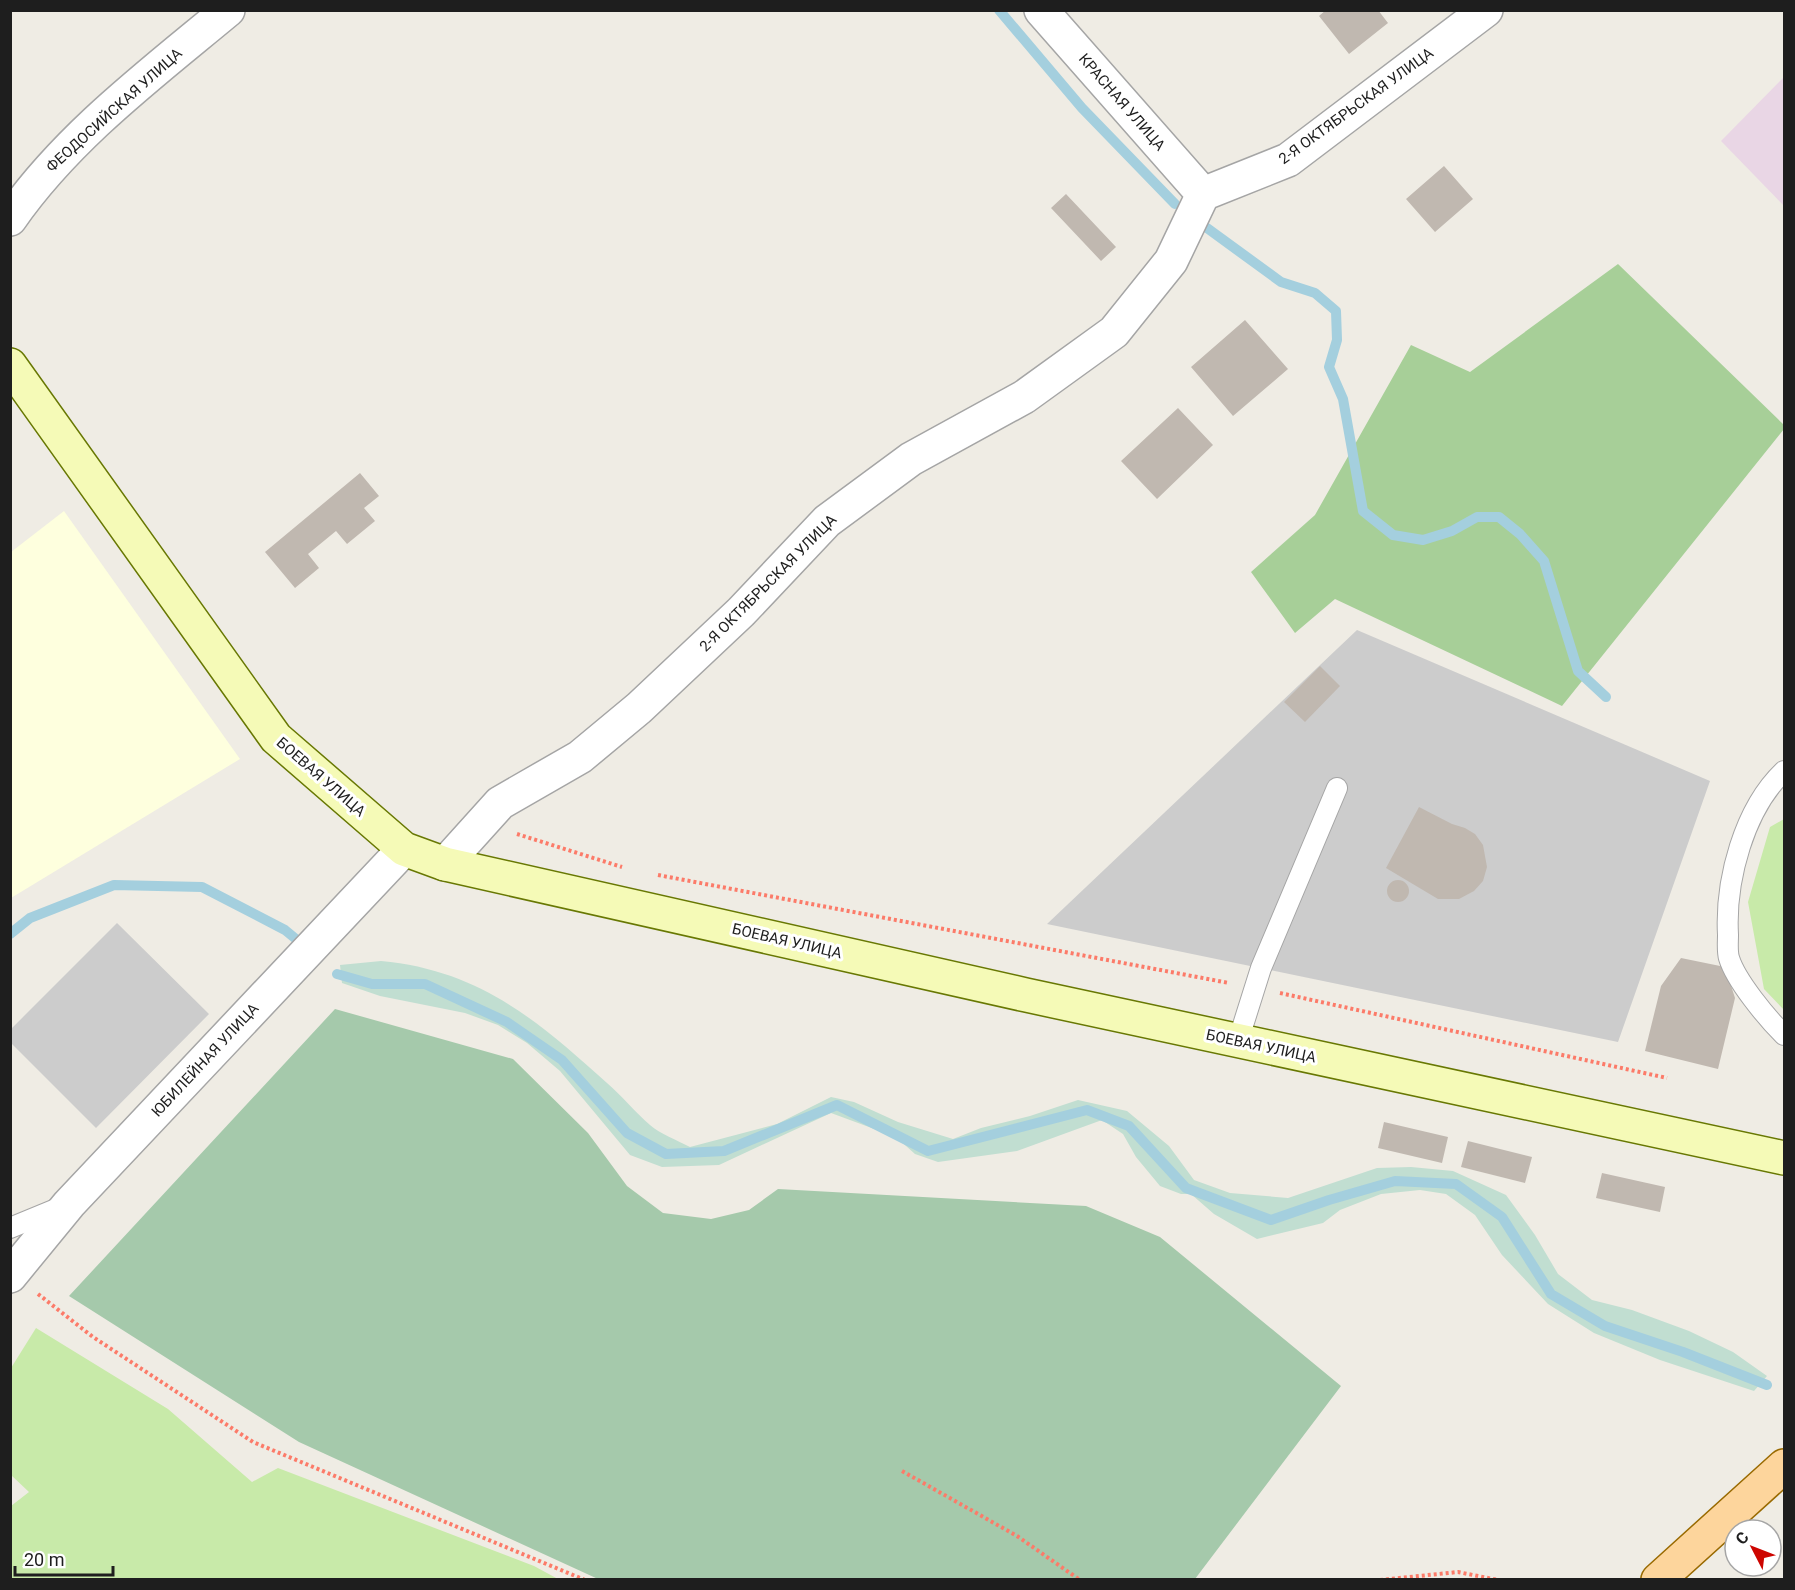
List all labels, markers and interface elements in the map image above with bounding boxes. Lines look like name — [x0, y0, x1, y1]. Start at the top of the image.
street label: ФЕОДОСИЙСКАЯ УЛИЦА — [42, 44, 186, 176]
street label: 2-Я ОКТЯБРЬСКАЯ УЛИЦА — [1275, 44, 1437, 168]
street label: КРАСНАЯ УЛИЦА — [1075, 50, 1169, 154]
street label: 2-Я ОКТЯБРЬСКАЯ УЛИЦА — [696, 511, 840, 655]
street label: БОЕВАЯ УЛИЦА — [273, 733, 369, 821]
street label: БОЕВАЯ УЛИЦА — [730, 920, 844, 962]
street label: ЮБИЛЕЙНАЯ УЛИЦА — [148, 999, 262, 1121]
street label: БОЕВАЯ УЛИЦА — [1204, 1026, 1318, 1066]
north arrow — [1723, 1518, 1783, 1578]
text: С — [1732, 1528, 1753, 1549]
scale bar — [15, 1539, 112, 1577]
text: 20 m — [24, 1549, 64, 1570]

